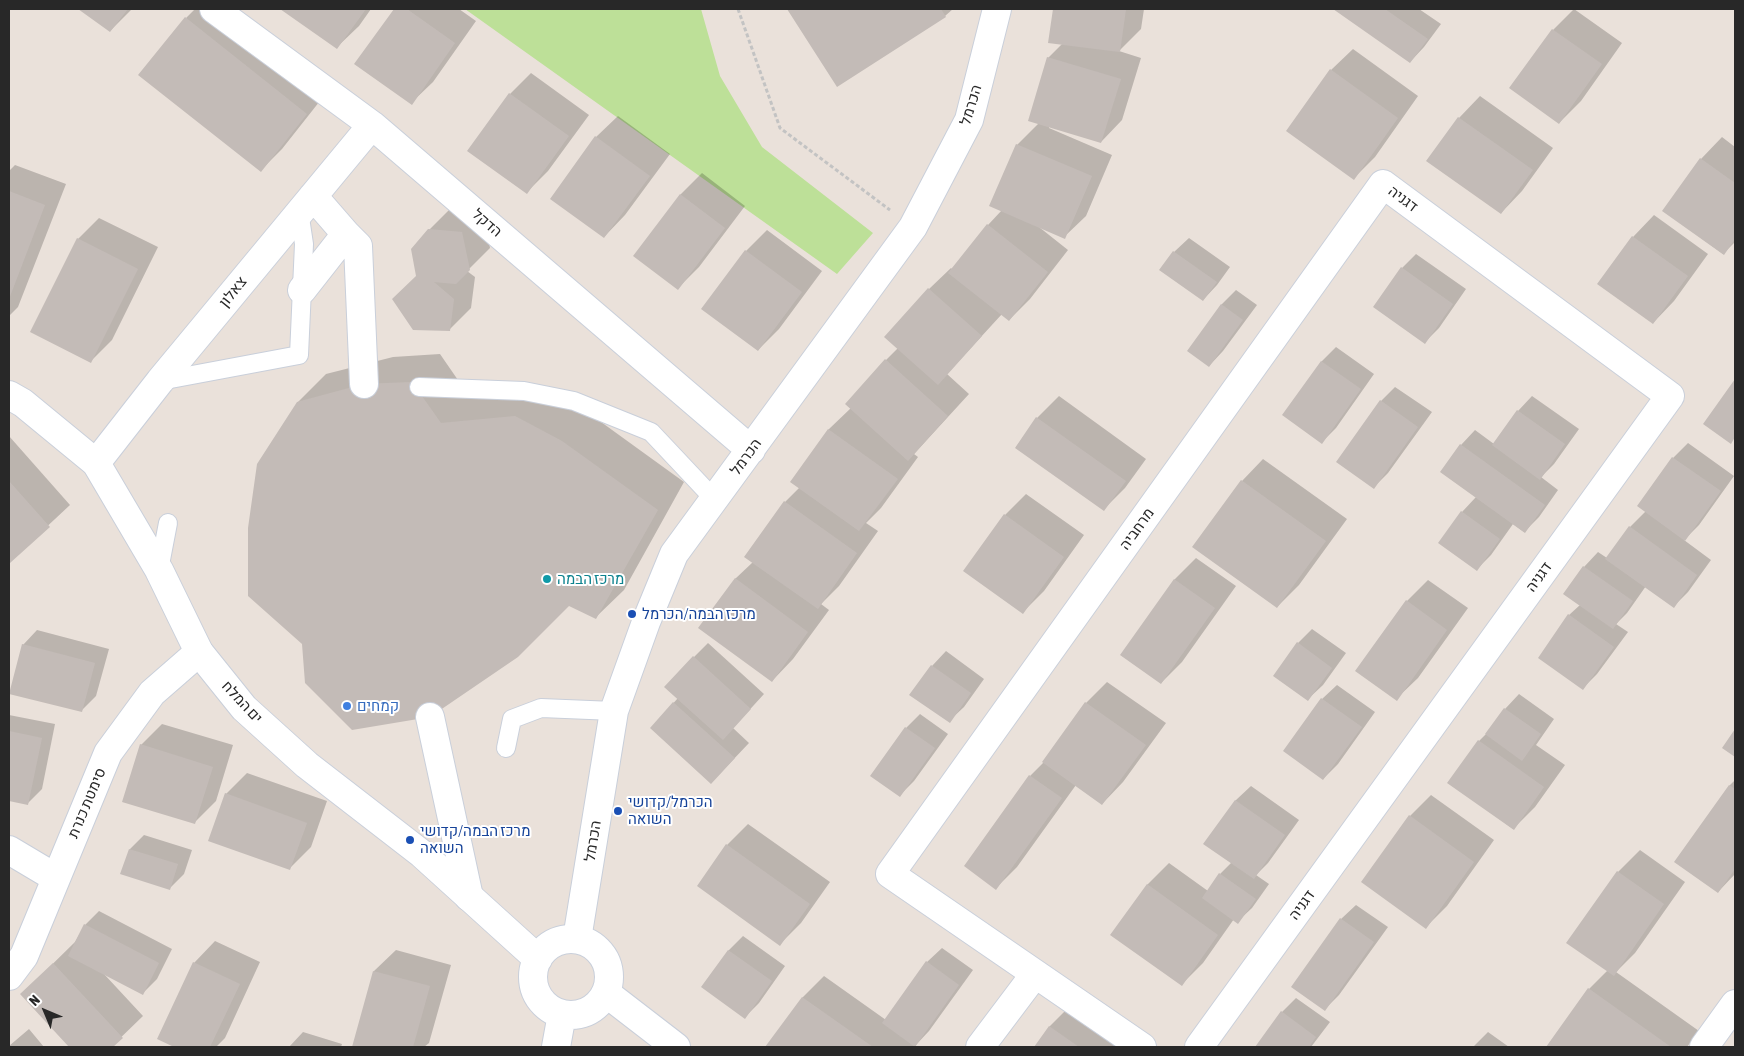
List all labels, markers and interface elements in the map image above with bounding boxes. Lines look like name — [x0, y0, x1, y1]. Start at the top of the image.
street label: הכרמל — [956, 83, 986, 127]
street label: דגניה — [1385, 182, 1421, 216]
street label: הדקל — [468, 205, 506, 241]
street label: צאלון — [215, 273, 251, 311]
street label: הכרמל — [727, 435, 765, 479]
street label: מרחביה — [1116, 505, 1158, 553]
street label: דגניה — [1522, 559, 1556, 595]
place label: מרכז הבמה — [557, 570, 624, 588]
marker: מרכז הבמה — [541, 573, 553, 585]
place label: מרכז הבמה/הכרמל — [642, 605, 756, 623]
marker: מרכז הבמה/הכרמל — [626, 608, 638, 620]
street label: ים המלח — [218, 677, 266, 727]
place label: קמחים — [357, 697, 399, 715]
marker: קמחים — [341, 700, 353, 712]
street label: סימטת כנרת — [64, 765, 110, 841]
place label: הכרמל/קדושי השואה — [628, 793, 713, 828]
marker: הכרמל/קדושי השואה — [612, 805, 624, 817]
street label: הכרמל — [581, 819, 605, 863]
place label: מרכז הבמה/קדושי השואה — [420, 822, 530, 857]
marker: מרכז הבמה/קדושי השואה — [404, 834, 416, 846]
street label: דגניה — [1285, 887, 1319, 923]
north arrow — [20, 986, 70, 1036]
text: N — [26, 992, 43, 1009]

